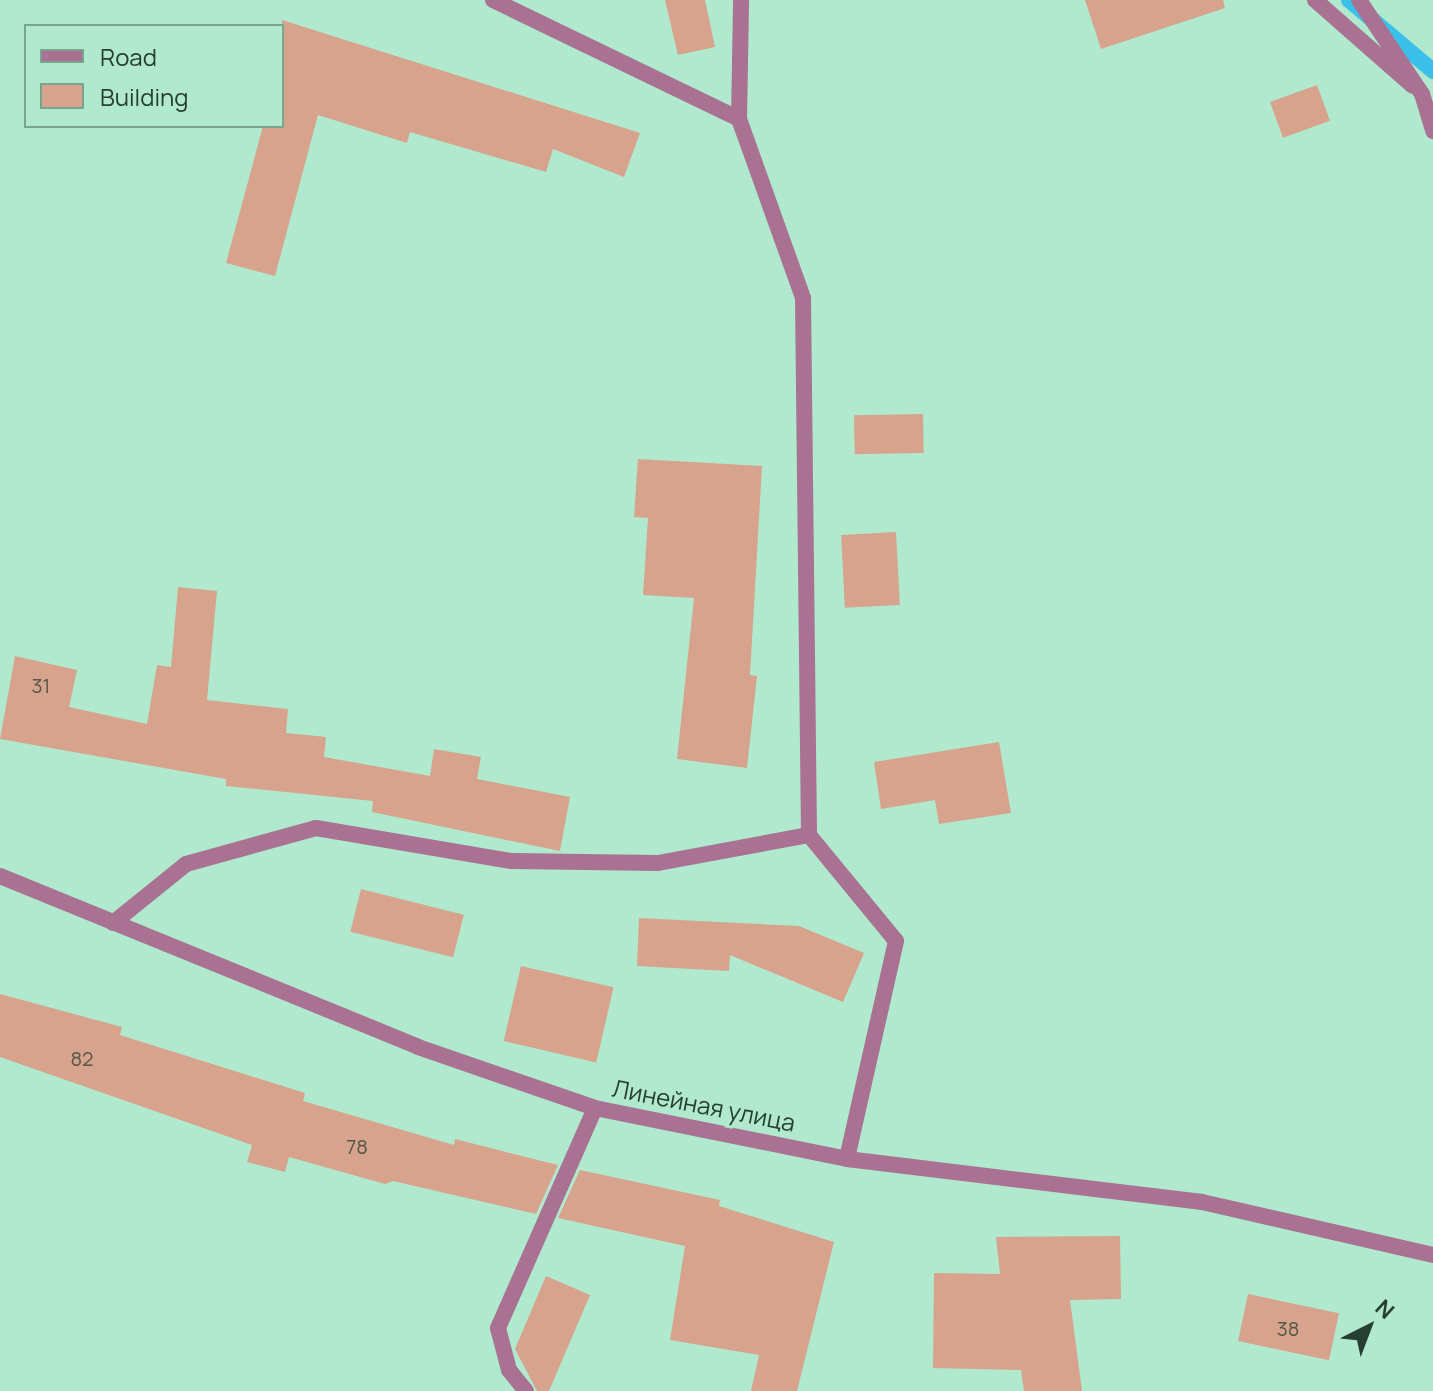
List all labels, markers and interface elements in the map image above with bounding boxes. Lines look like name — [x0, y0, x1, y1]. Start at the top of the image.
legend — [24, 24, 284, 128]
text: Road — [100, 40, 157, 73]
text: Building — [100, 80, 188, 113]
house number: 31 — [32, 673, 50, 697]
house number: 82 — [70, 1046, 94, 1070]
street label: Линейная улица — [610, 1073, 798, 1137]
house number: 78 — [346, 1134, 368, 1158]
north arrow — [1329, 1287, 1409, 1367]
text: N — [1369, 1293, 1401, 1326]
house number: 38 — [1277, 1316, 1299, 1340]

